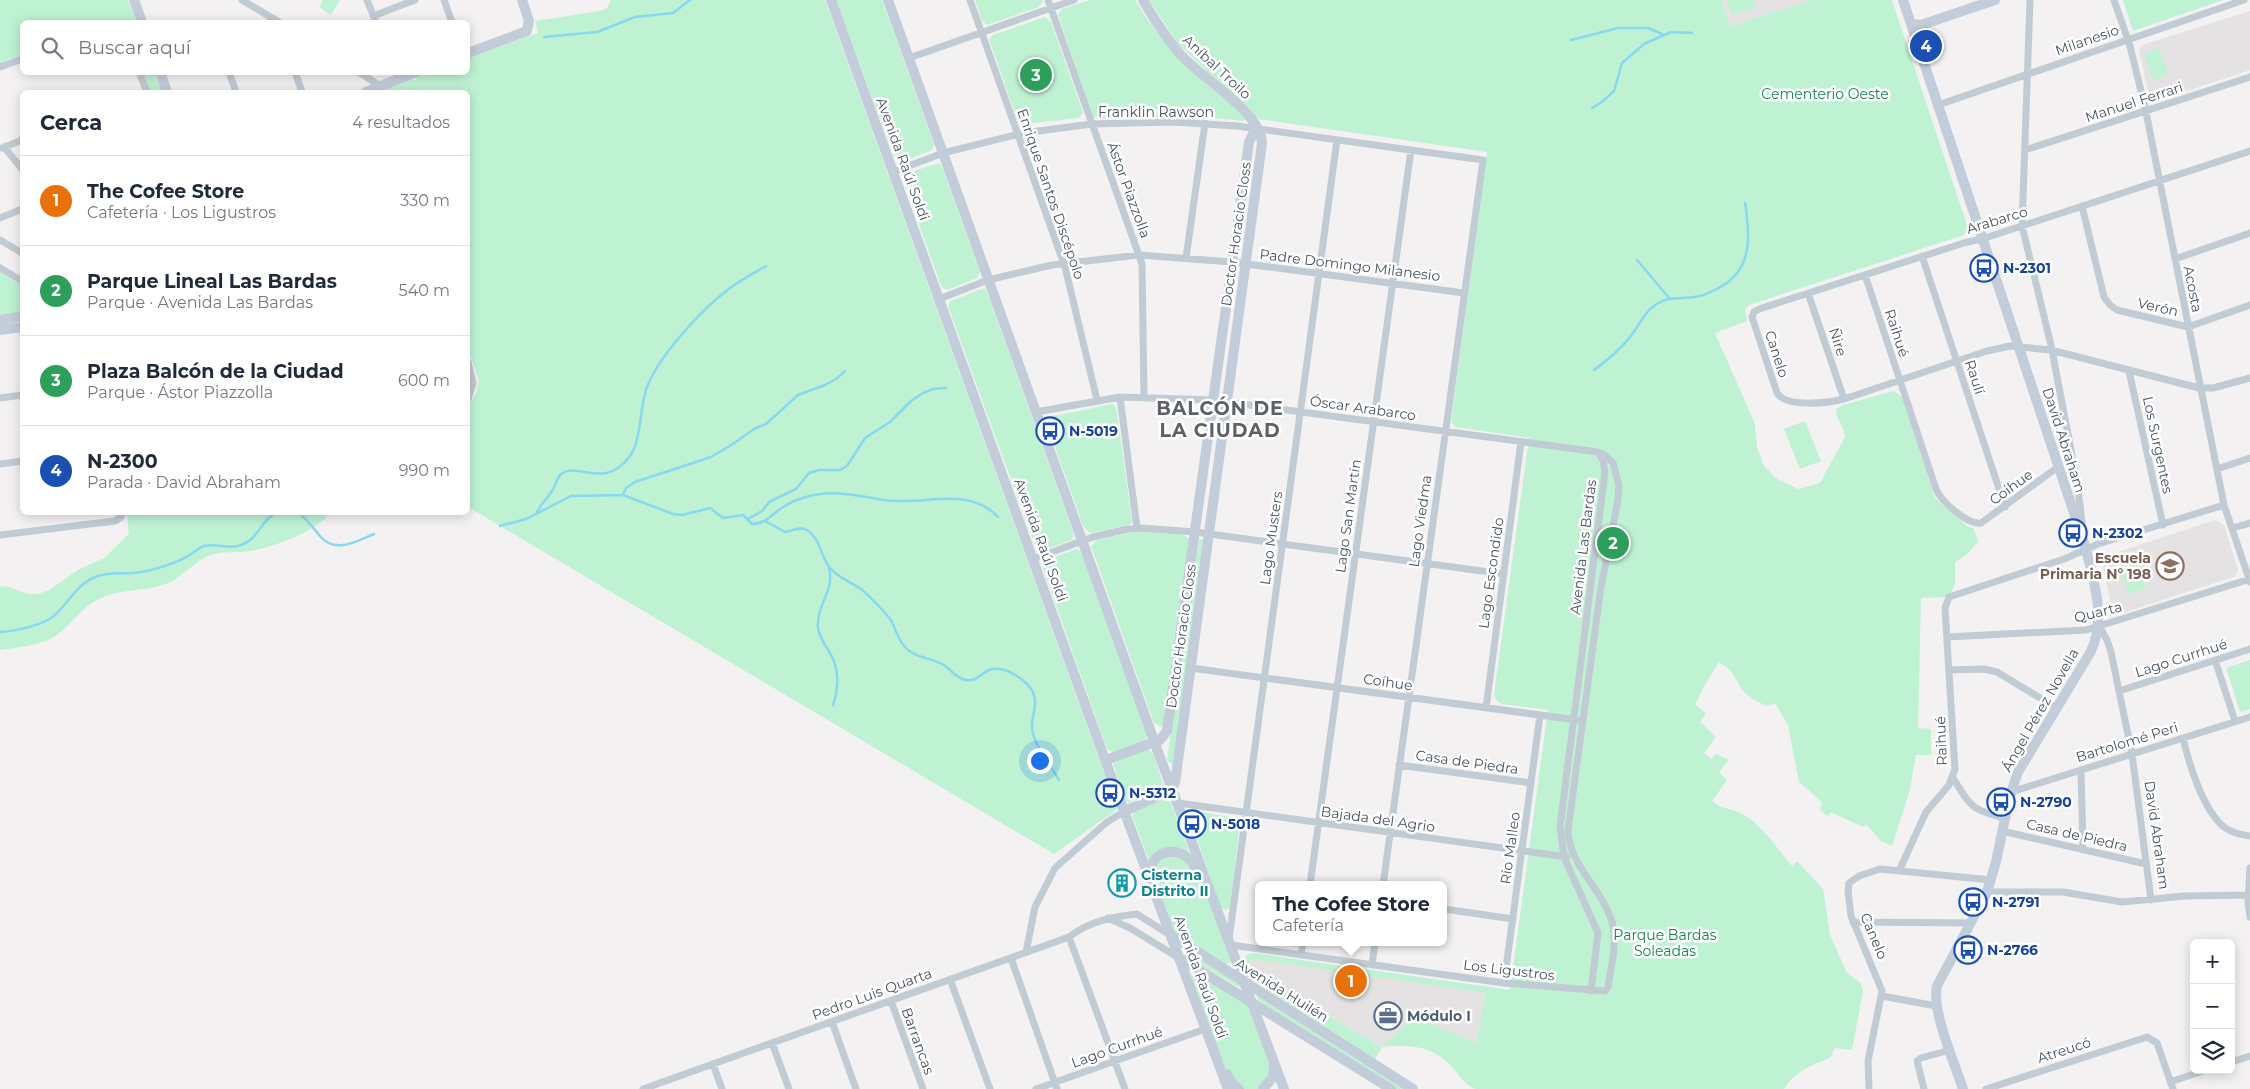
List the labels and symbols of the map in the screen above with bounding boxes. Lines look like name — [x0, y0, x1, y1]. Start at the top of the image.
street label: Milanesio — [2053, 21, 2122, 59]
pin: 4 — [1910, 27, 1942, 65]
street label: Aníbal Troilo — [1179, 31, 1255, 103]
pin: 3 — [1020, 56, 1052, 94]
street label: Manuel Ferrari — [2083, 78, 2185, 126]
park label: Cementerio Oeste — [1761, 85, 1889, 103]
street label: Avenida Raúl Soldi — [872, 95, 934, 223]
street label: Franklin Rawson — [1098, 103, 1214, 121]
street label: Enrique Santos Discépolo — [1013, 106, 1089, 282]
street label: Ástor Piazzolla — [1103, 139, 1155, 241]
street label: Doctor Horacio Closs — [1217, 161, 1255, 307]
street label: Arabarco — [1964, 202, 2030, 238]
street label: Padre Domingo Milanesio — [1259, 245, 1442, 285]
bus stop icon: N-2301 — [1969, 253, 1999, 283]
place label: N-2301 — [2003, 259, 2051, 277]
street label: Acosta — [2180, 264, 2206, 314]
street label: Verón — [2136, 294, 2180, 320]
street label: Raihué — [1881, 307, 1913, 359]
street label: Ñire — [1825, 325, 1851, 359]
street label: Canelo — [1761, 328, 1793, 380]
street label: Raulí — [1961, 357, 1989, 398]
street label: David Abraham — [2039, 385, 2089, 495]
street label: Óscar Arabarco — [1309, 392, 1417, 424]
street label: Los Surgentes — [2139, 395, 2177, 495]
district label: BALCÓN DE LA CIUDAD — [1156, 396, 1284, 442]
bus stop icon: N-5019 — [1035, 416, 1065, 446]
place label: N-5019 — [1069, 422, 1118, 440]
street label: Lago San Martín — [1331, 458, 1365, 574]
street label: Coihue — [1986, 465, 2036, 509]
street label: Lago Viedma — [1405, 474, 1435, 568]
street label: Avenida Raúl Soldi — [1010, 476, 1072, 604]
street label: Avenida Las Bardas — [1566, 478, 1600, 616]
street label: Lago Musters — [1256, 490, 1287, 586]
street label: Lago Escondido — [1474, 516, 1508, 630]
bus stop icon: N-2302 — [2058, 518, 2088, 548]
pin: 2 — [1597, 524, 1629, 562]
place label: N-2302 — [2092, 524, 2143, 542]
place label: Escuela Primaria N° 198 — [2040, 549, 2151, 583]
school or university icon: Escuela Primaria N° 198 — [2155, 551, 2185, 581]
street label: Doctor Horacio Closs — [1162, 563, 1200, 709]
street label: Quarta — [2072, 597, 2124, 627]
street label: Lago Currhué — [2133, 635, 2229, 681]
street label: Ángel Pérez Novella — [1997, 645, 2083, 775]
street label: Coíhue — [1362, 670, 1414, 694]
street label: Raihué — [1931, 716, 1951, 766]
street label: Bartolomé Peri — [2074, 718, 2180, 766]
street label: Casa de Piedra — [1414, 746, 1520, 778]
your location — [1027, 748, 1053, 774]
bus stop icon: N-5312 — [1095, 778, 1125, 808]
street label: David Abraham — [2140, 779, 2174, 891]
place label: N-5312 — [1129, 784, 1176, 802]
bus stop icon: N-2790 — [1986, 787, 2016, 817]
place label: N-2790 — [2020, 793, 2072, 811]
street label: Bajada del Agrio — [1320, 802, 1437, 836]
bus stop icon: N-5018 — [1177, 809, 1207, 839]
street label: Río Malleo — [1496, 811, 1524, 885]
place label: N-5018 — [1211, 815, 1260, 833]
street label: Casa de Piedra — [2025, 815, 2129, 855]
place label: Cisterna Distrito II — [1141, 866, 1209, 900]
building icon: Cisterna Distrito II — [1107, 868, 1137, 898]
bus stop icon: N-2791 — [1958, 887, 1988, 917]
place label: N-2791 — [1992, 893, 2040, 911]
street label: Canelo — [1856, 910, 1892, 962]
street label: Avenida Raúl Soldi — [1170, 913, 1232, 1041]
park label: Parque Bardas Soleadas — [1613, 926, 1717, 960]
bus stop icon: N-2766 — [1953, 935, 1983, 965]
place label: N-2766 — [1987, 941, 2038, 959]
street label: Avenida Huilén — [1232, 954, 1332, 1026]
street label: Los Ligustros — [1462, 955, 1556, 985]
pin: 1 — [1335, 962, 1367, 1000]
street label: Pedro Luis Quarta — [810, 964, 934, 1024]
office icon: Módulo I — [1373, 1001, 1403, 1031]
street label: Barrancas — [898, 1005, 938, 1077]
place label: Módulo I — [1407, 1007, 1471, 1025]
street label: Lago Currhué — [1069, 1022, 1165, 1072]
street label: Atreucó — [2035, 1033, 2093, 1067]

